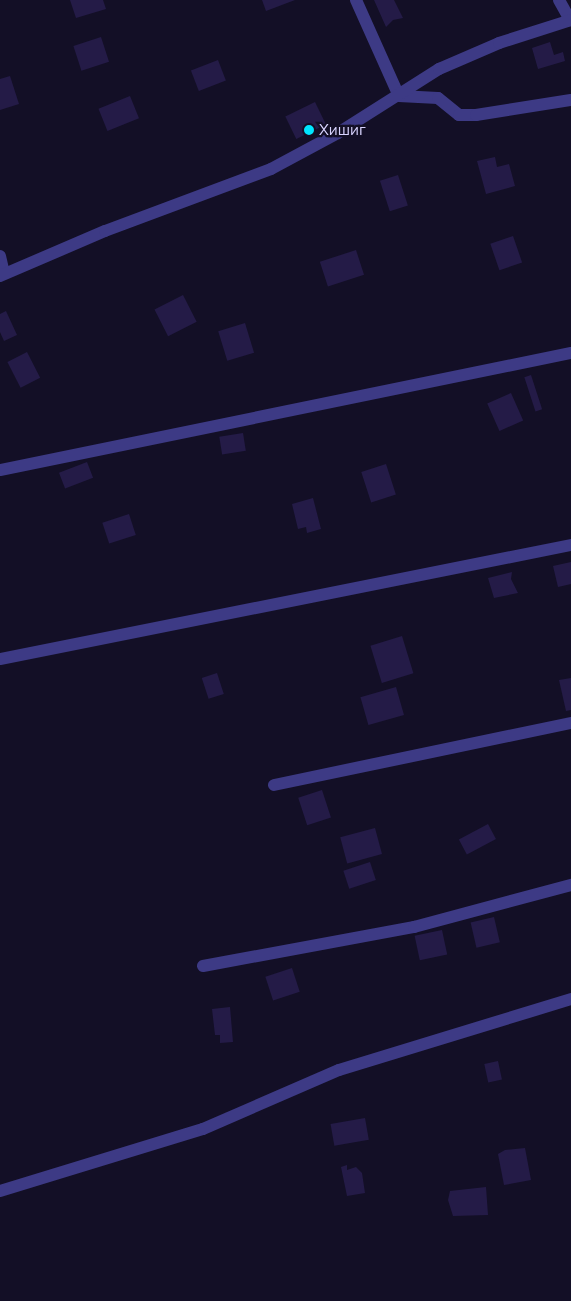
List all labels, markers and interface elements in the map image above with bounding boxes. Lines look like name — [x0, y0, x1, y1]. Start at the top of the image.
place label: Хишиг — [319, 121, 366, 139]
marker: Хишиг — [303, 124, 315, 136]

